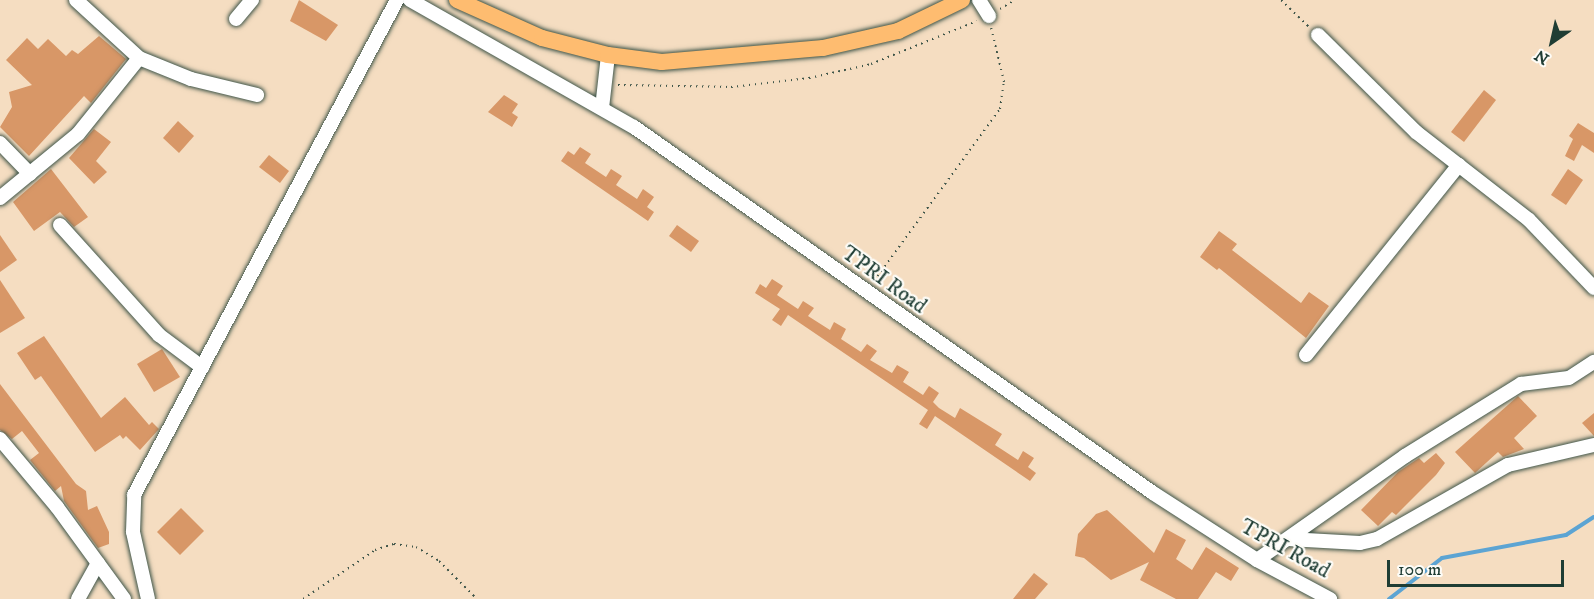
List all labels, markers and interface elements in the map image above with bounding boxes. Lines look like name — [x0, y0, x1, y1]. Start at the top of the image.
north arrow — [1522, 12, 1582, 72]
text: N — [1531, 45, 1553, 69]
street label: TPRI Road — [837, 241, 931, 319]
street label: TPRI Road — [1236, 514, 1334, 584]
scale bar — [1390, 548, 1567, 586]
text: 100 m — [1398, 559, 1441, 581]

